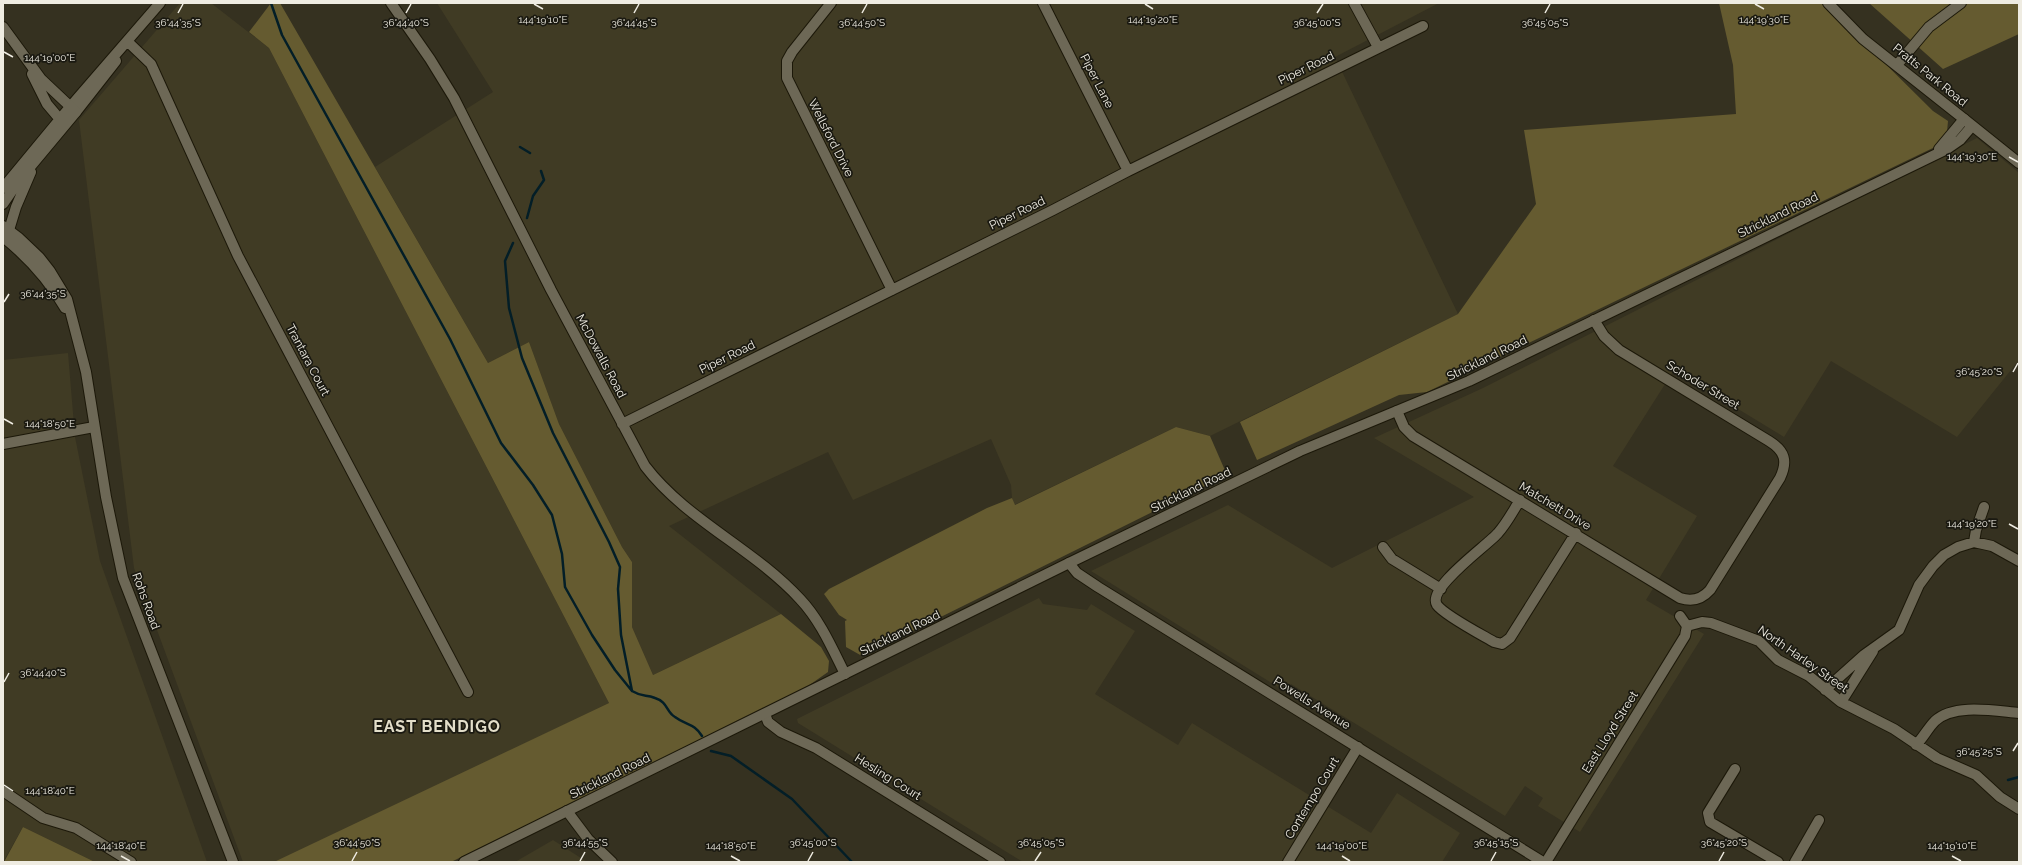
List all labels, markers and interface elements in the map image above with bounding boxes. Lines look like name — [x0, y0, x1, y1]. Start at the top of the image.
text: 144°19'10"E — [519, 14, 567, 25]
text: 144°19'20"E — [1128, 14, 1178, 25]
text: 144°19'30"E — [1739, 14, 1789, 25]
text: 36°44'35"S — [155, 17, 201, 28]
text: 36°44'40"S — [383, 17, 429, 28]
text: 36°44'45"S — [611, 17, 657, 28]
text: 36°44'50"S — [839, 17, 885, 28]
text: 36°45'00"S — [1293, 17, 1341, 28]
text: 36°45'05"S — [1522, 17, 1568, 28]
street label: Pratts Park Road — [1890, 41, 1970, 109]
street label: Piper Road — [1276, 48, 1336, 88]
street label: Piper Lane — [1077, 51, 1117, 111]
text: 144°19'00"E — [25, 52, 75, 63]
street label: Wellsford Drive — [805, 97, 857, 179]
text: 144°19'30"E — [1947, 151, 1997, 162]
street label: Strickland Road — [1736, 190, 1820, 240]
street label: Piper Road — [987, 193, 1047, 233]
text: 36°44'35"S — [20, 288, 66, 299]
street label: McDowalls Road — [573, 312, 629, 400]
street label: Trantara Court — [283, 322, 333, 398]
street label: Strickland Road — [1445, 333, 1529, 383]
street label: Piper Road — [697, 337, 757, 377]
street label: Schoder Street — [1664, 358, 1742, 412]
text: 36°45'20"S — [1956, 366, 2002, 377]
text: 144°18'50"E — [25, 418, 75, 429]
street label: Strickland Road — [1149, 465, 1233, 515]
street label: Matchett Drive — [1517, 479, 1593, 533]
text: 144°19'20"E — [1947, 518, 1997, 529]
street label: Rohs Road — [129, 571, 163, 631]
street label: Strickland Road — [858, 608, 942, 658]
street label: North Harley Street — [1755, 623, 1851, 695]
text: 36°44'40"S — [20, 667, 66, 678]
street label: Powells Avenue — [1271, 674, 1353, 732]
street label: East Lloyd Street — [1579, 688, 1641, 776]
district label: EAST BENDIGO — [373, 717, 501, 736]
text: 36°45'25"S — [1956, 746, 2002, 757]
street label: Strickland Road — [568, 751, 652, 801]
street label: Hesling Court — [852, 751, 924, 803]
street label: Contempo Court — [1282, 755, 1342, 841]
text: 144°18'40"E — [25, 785, 75, 796]
text: 36°44'50"S — [334, 837, 380, 848]
text: 36°44'55"S — [562, 837, 608, 848]
text: 36°45'00"S — [789, 837, 837, 848]
text: 36°45'05"S — [1018, 837, 1064, 848]
text: 36°45'15"S — [1474, 837, 1518, 848]
text: 36°45'20"S — [1701, 837, 1747, 848]
text: 144°18'40"E — [96, 840, 146, 851]
text: 144°18'50"E — [706, 840, 756, 851]
text: 144°19'00"E — [1317, 840, 1367, 851]
text: 144°19'10"E — [1928, 840, 1976, 851]

